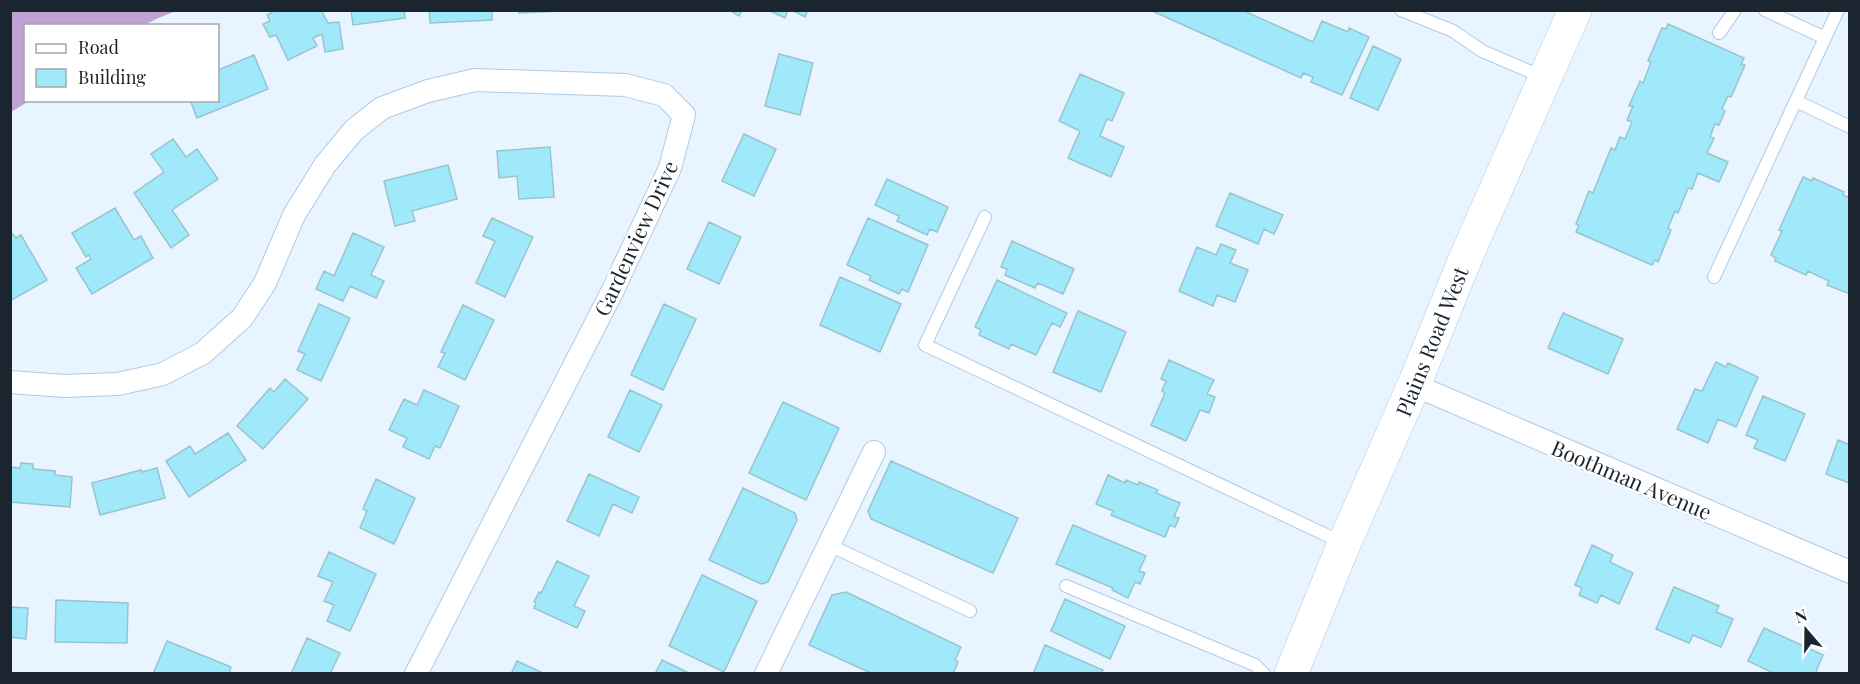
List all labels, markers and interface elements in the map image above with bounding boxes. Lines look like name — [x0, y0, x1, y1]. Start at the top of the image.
legend — [24, 24, 219, 102]
text: Road — [78, 35, 119, 59]
text: Building — [78, 65, 146, 89]
street label: Gardenview Drive — [587, 156, 683, 320]
street label: Plains Road West — [1388, 261, 1474, 420]
street label: Boothman Avenue — [1548, 433, 1716, 525]
north arrow — [1776, 600, 1836, 660]
text: N — [1792, 603, 1810, 627]

